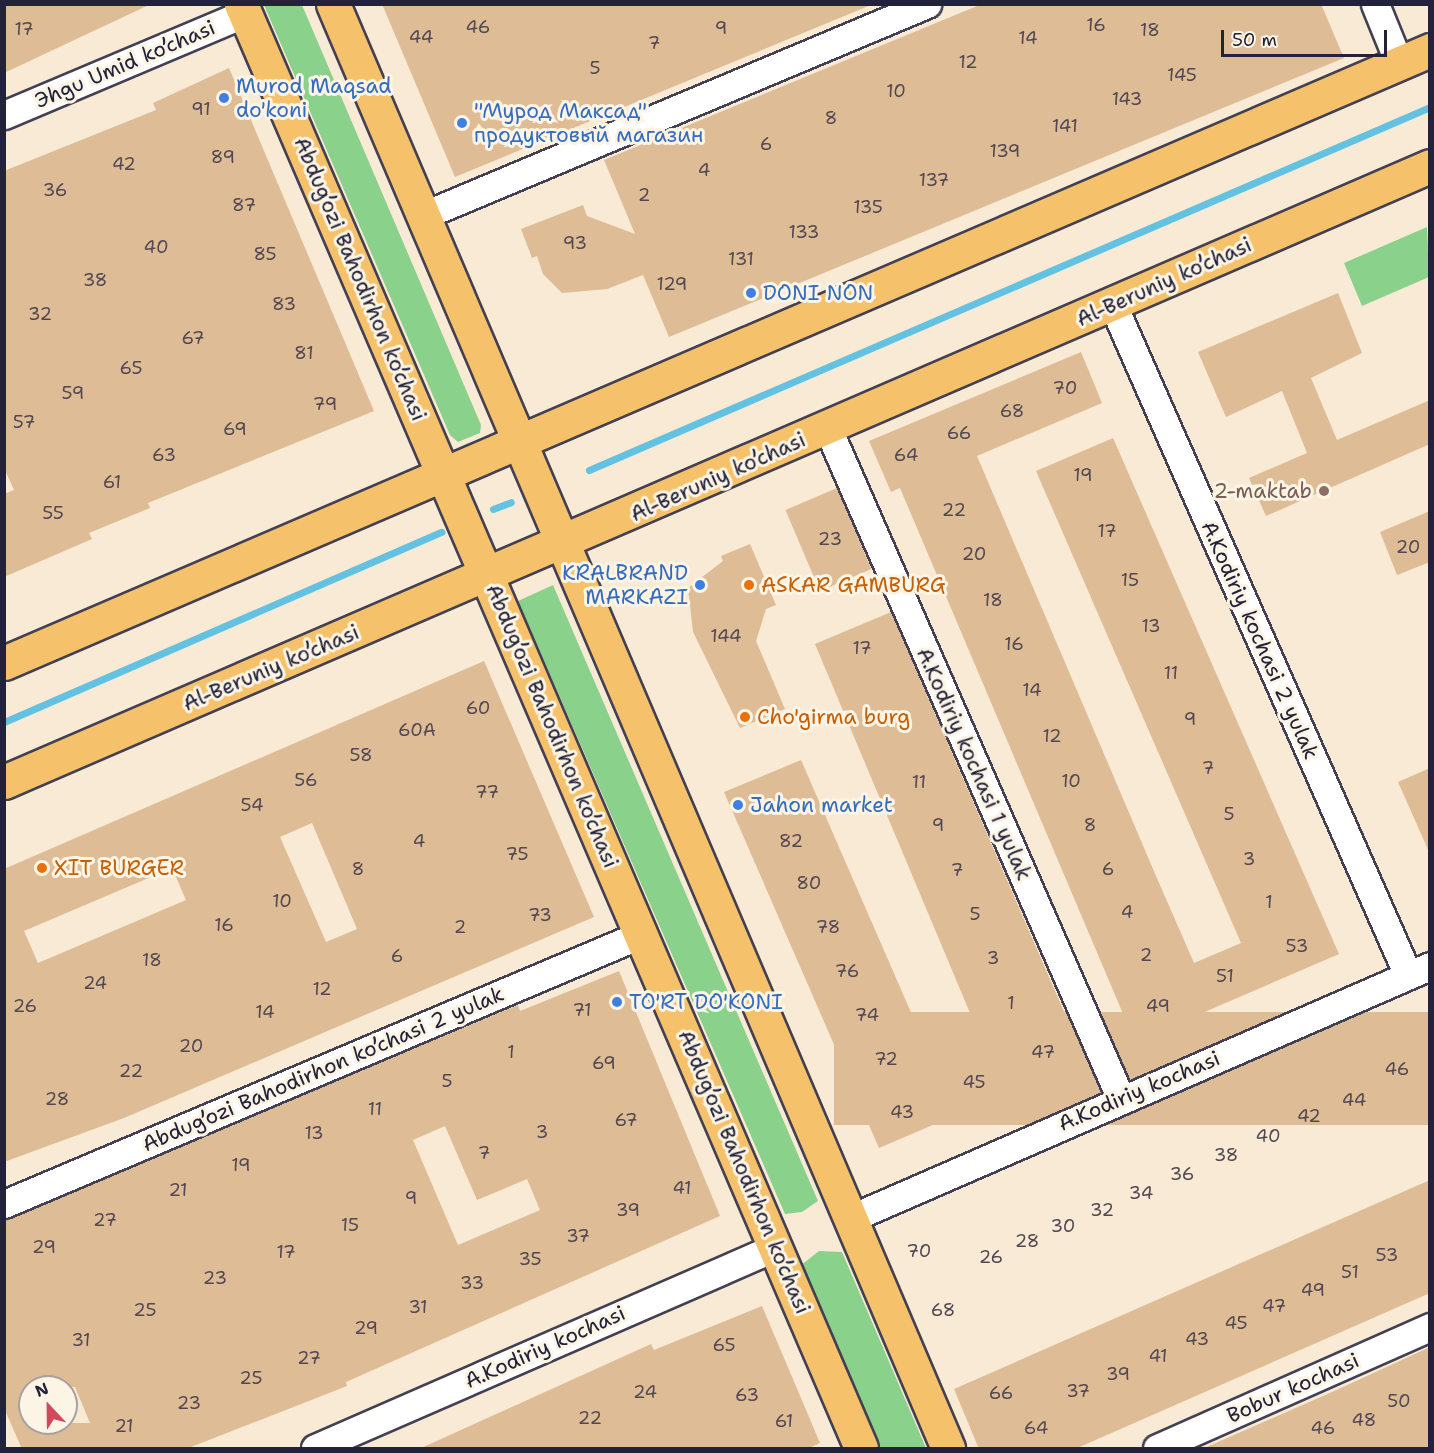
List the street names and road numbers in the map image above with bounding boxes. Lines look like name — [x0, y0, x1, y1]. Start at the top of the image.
street label: Эhgu Umid ko’chasi — [31, 15, 219, 113]
street label: Abdug’ozi Bahodirhon ko’chasi — [289, 133, 431, 425]
street label: Al-Beruniy ko’chasi — [1072, 232, 1256, 332]
street label: Al-Beruniy ko’chasi — [626, 427, 810, 527]
street label: A.Kodiriy kochasi 2 yulak — [1196, 517, 1324, 763]
street label: Abdug’ozi Bahodirhon ko’chasi — [481, 580, 623, 872]
street label: Al-Beruniy ko’chasi — [179, 619, 363, 717]
street label: A.Kodiriy kochasi 1 yulak — [911, 644, 1037, 884]
street label: Abdug’ozi Bahodirhon ko’chasi 2 yulak — [138, 981, 508, 1157]
street label: Abdug’ozi Bahodirhon ko’chasi — [673, 1026, 815, 1318]
street label: A.Kodiriy kochasi — [1054, 1046, 1224, 1136]
street label: A.Kodiriy kochasi — [461, 1300, 629, 1394]
street label: Bobur kochasi — [1223, 1348, 1363, 1428]

